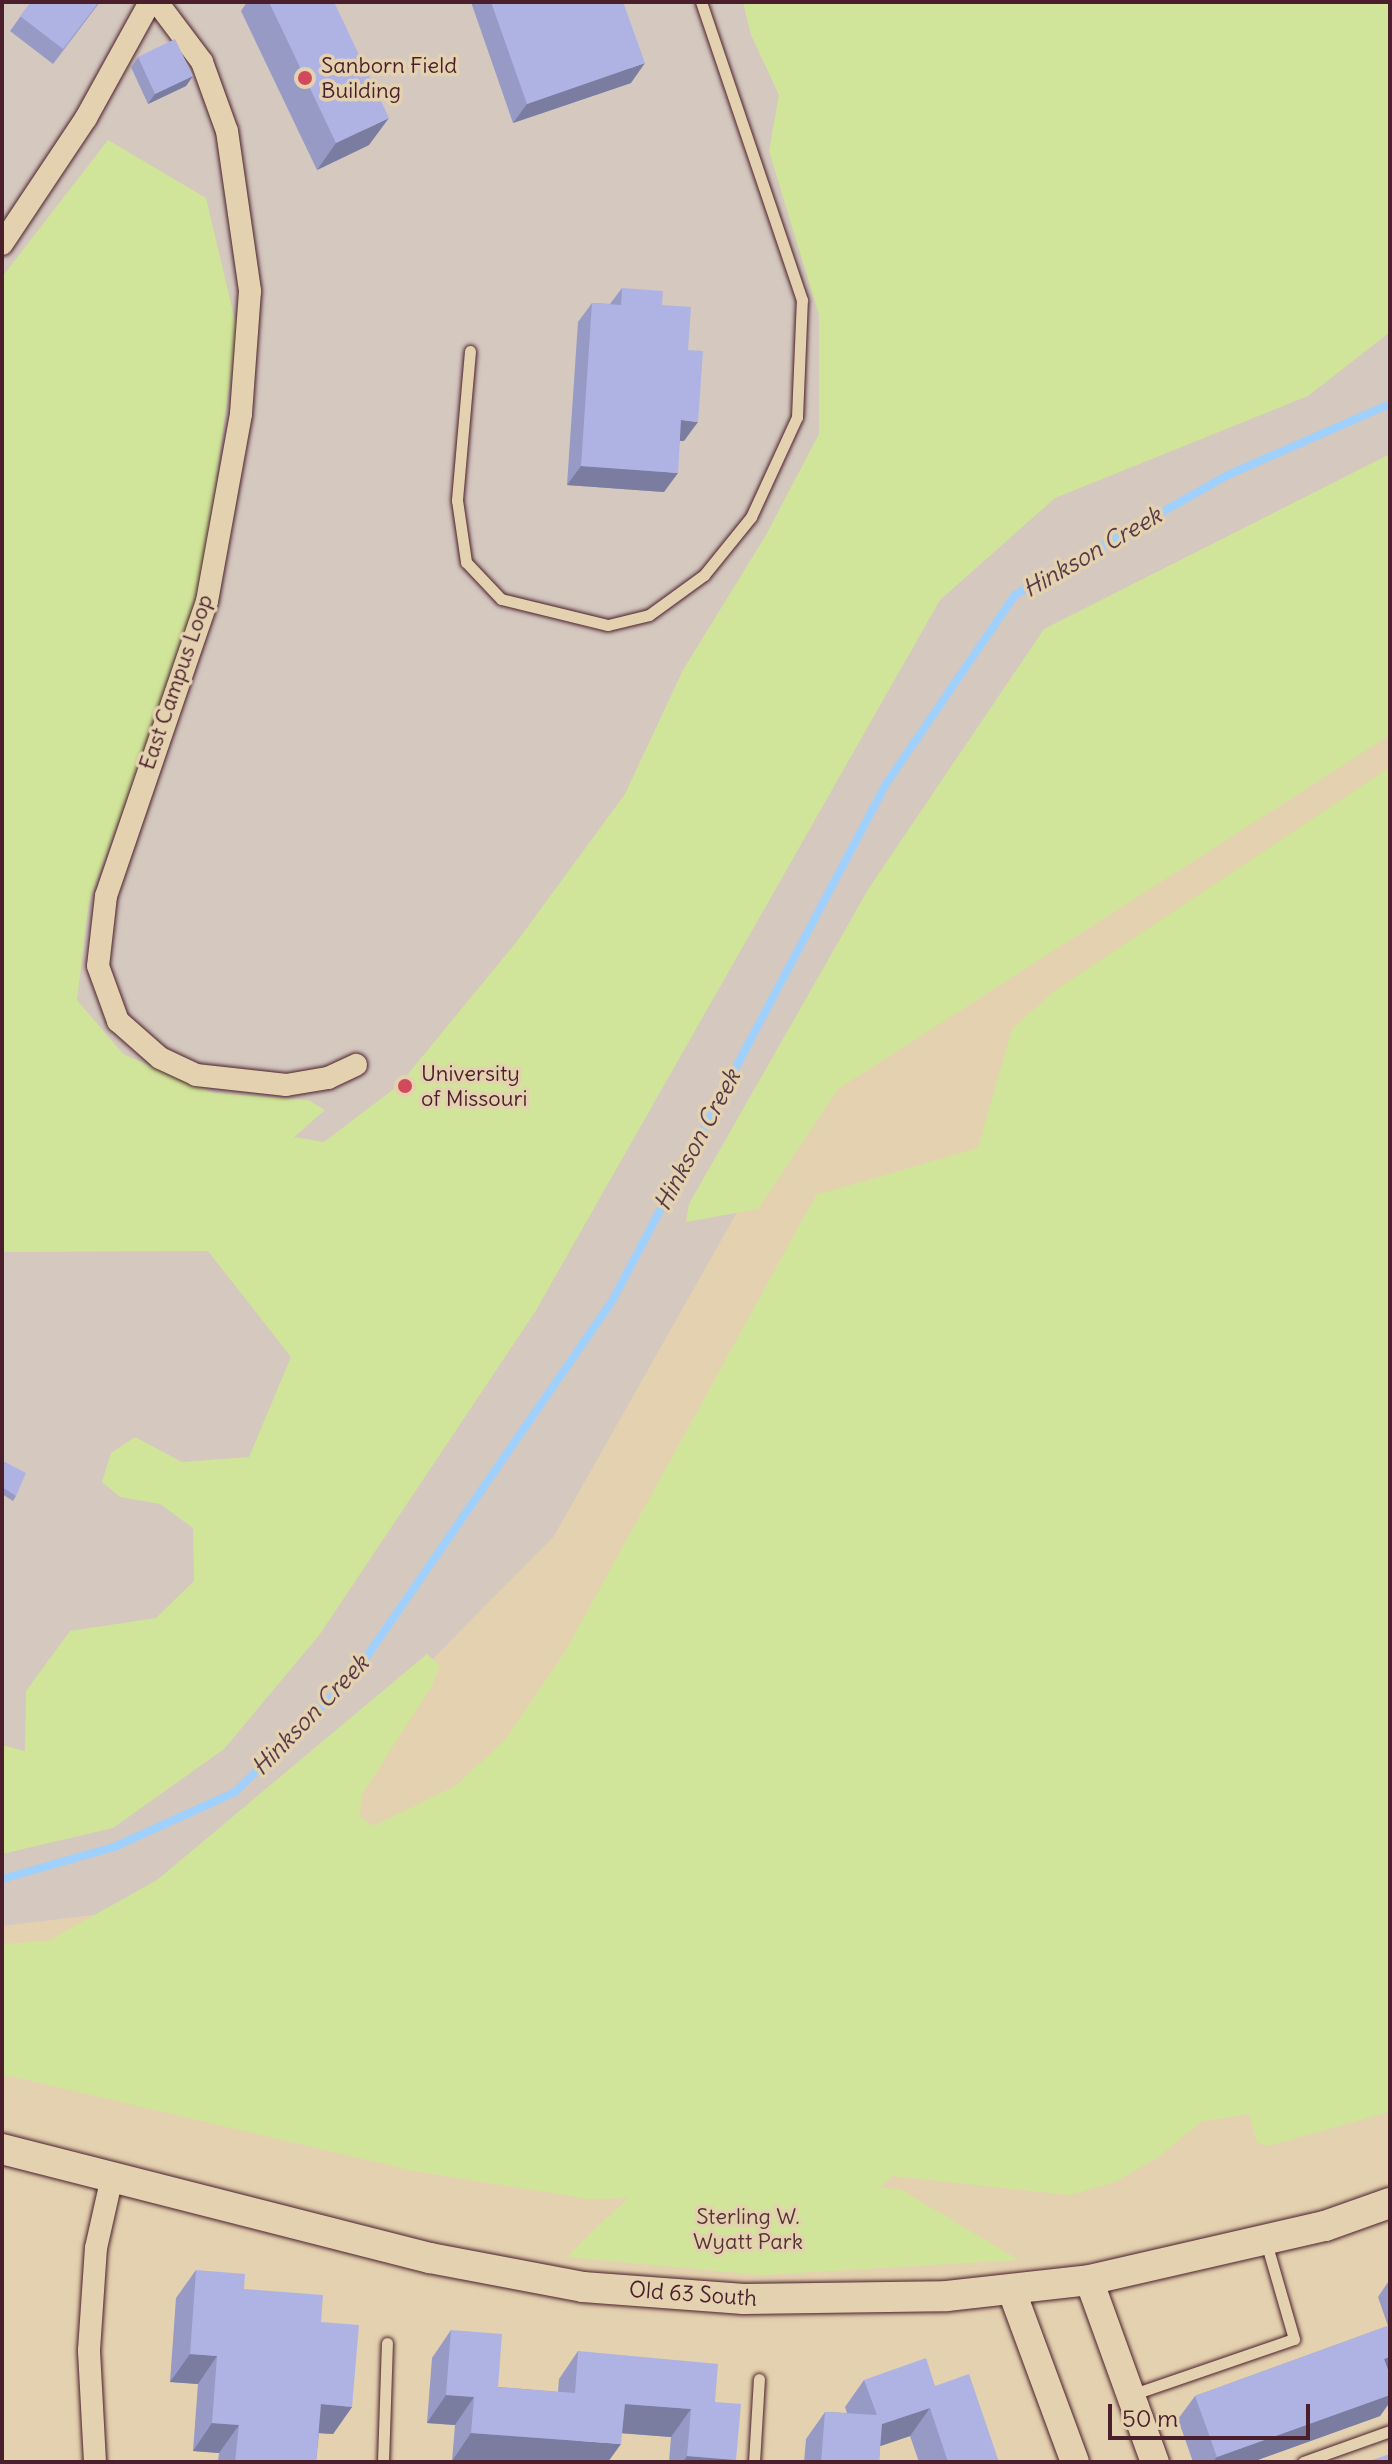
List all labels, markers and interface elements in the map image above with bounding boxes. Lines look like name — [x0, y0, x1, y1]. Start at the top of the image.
place label: Sanborn Field Building — [321, 52, 457, 104]
marker: Sanborn Field Building — [296, 69, 314, 87]
water label: Hinkson Creek — [1017, 501, 1167, 603]
street label: East Campus Loop — [134, 591, 218, 773]
place label: University of Missouri — [421, 1060, 527, 1112]
water label: Hinkson Creek — [648, 1065, 746, 1215]
marker: University of Missouri — [396, 1077, 414, 1095]
water label: Hinkson Creek — [246, 1649, 374, 1781]
park label: Sterling W. Wyatt Park — [693, 2203, 803, 2254]
street label: Old 63 South — [628, 2276, 758, 2312]
scale bar — [1112, 2388, 1314, 2438]
text: 50 m — [1122, 2403, 1178, 2433]

